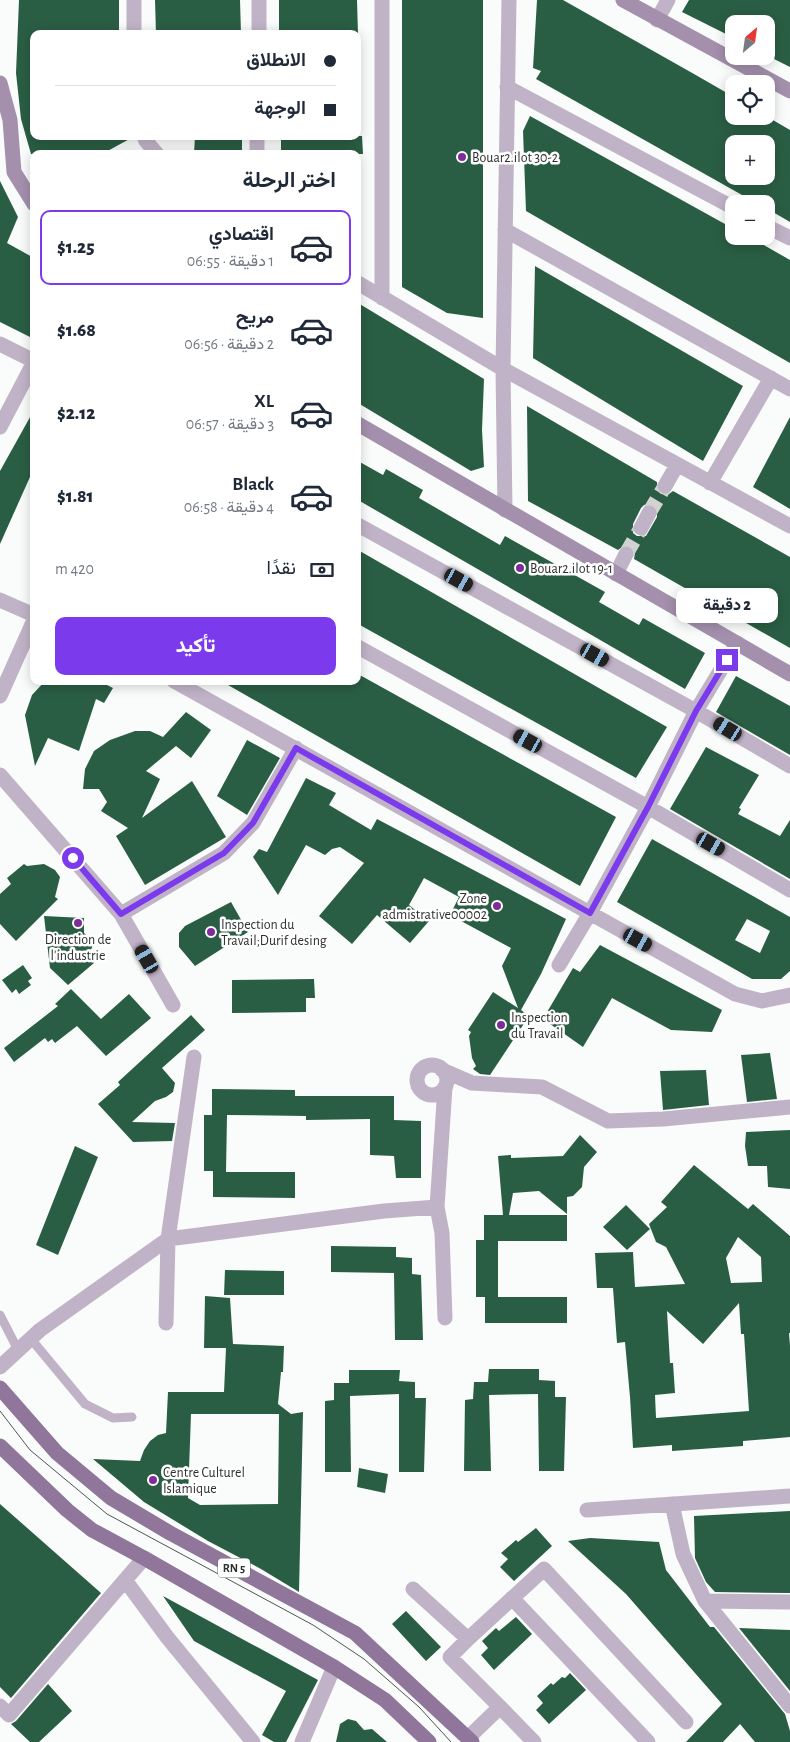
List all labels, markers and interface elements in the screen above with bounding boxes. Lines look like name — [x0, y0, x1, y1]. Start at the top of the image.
north arrow — [725, 15, 775, 65]
map controls — [725, 15, 775, 245]
text: الانطلاق — [246, 51, 306, 70]
button: locate — [725, 75, 775, 125]
text: الوجهة — [254, 99, 306, 118]
button: + — [725, 135, 775, 185]
marker: Bouar2.ilot 30-2 — [456, 151, 468, 163]
place label: Bouar2.ilot 30-2 — [472, 151, 558, 165]
text: اختر الرحلة — [242, 169, 336, 191]
button: − — [725, 195, 775, 245]
text: اقتصادي — [209, 225, 274, 244]
icon: car — [289, 225, 334, 270]
text: $1.25 — [57, 238, 94, 257]
text: 1 دقيقة · 06:55 — [187, 253, 274, 269]
text: مريح — [236, 308, 274, 327]
icon: car — [289, 308, 334, 353]
text: $1.68 — [57, 321, 96, 340]
text: 2 دقيقة · 06:56 — [184, 336, 274, 352]
icon: car — [289, 391, 334, 436]
text: XL — [254, 392, 274, 411]
text: $2.12 — [57, 404, 95, 423]
text: 3 دقيقة · 06:57 — [186, 416, 274, 432]
icon: car — [289, 474, 334, 519]
text: Black — [232, 475, 274, 494]
text: $1.81 — [57, 487, 94, 506]
text: 4 دقيقة · 06:58 — [184, 499, 274, 515]
icon: cash — [308, 556, 336, 584]
text: نقدًا — [267, 559, 296, 578]
text: 420 m — [55, 561, 94, 577]
marker: Bouar2.ilot 19-1 — [514, 562, 526, 574]
place label: Bouar2.ilot 19-1 — [530, 562, 613, 576]
car — [442, 566, 475, 594]
callout: 2 دقيقة — [676, 588, 778, 622]
text: 2 دقيقة — [703, 597, 751, 613]
button: تأكيد — [55, 617, 336, 675]
car — [578, 641, 611, 669]
route end — [716, 649, 738, 671]
car — [711, 715, 744, 743]
car — [511, 727, 544, 755]
car — [694, 830, 727, 858]
route start — [62, 847, 84, 869]
place label: Zone admistrative00002 — [382, 892, 487, 922]
marker: Zone admistrative00002 — [491, 900, 503, 912]
marker: Direction de l'industrie — [72, 917, 84, 929]
place label: Inspection du Travail;Durif desing — [221, 918, 327, 948]
marker: Inspection du Travail;Durif desing — [205, 926, 217, 938]
car — [621, 926, 654, 954]
place label: Direction de l'industrie — [45, 933, 111, 963]
car — [133, 942, 160, 976]
place label: Inspection du Travail — [511, 1011, 568, 1041]
marker: Inspection du Travail — [495, 1019, 507, 1031]
place label: Centre Culturel Islamique — [163, 1466, 245, 1496]
marker: Centre Culturel Islamique — [147, 1474, 159, 1486]
road number: RN 5 — [218, 1559, 250, 1578]

